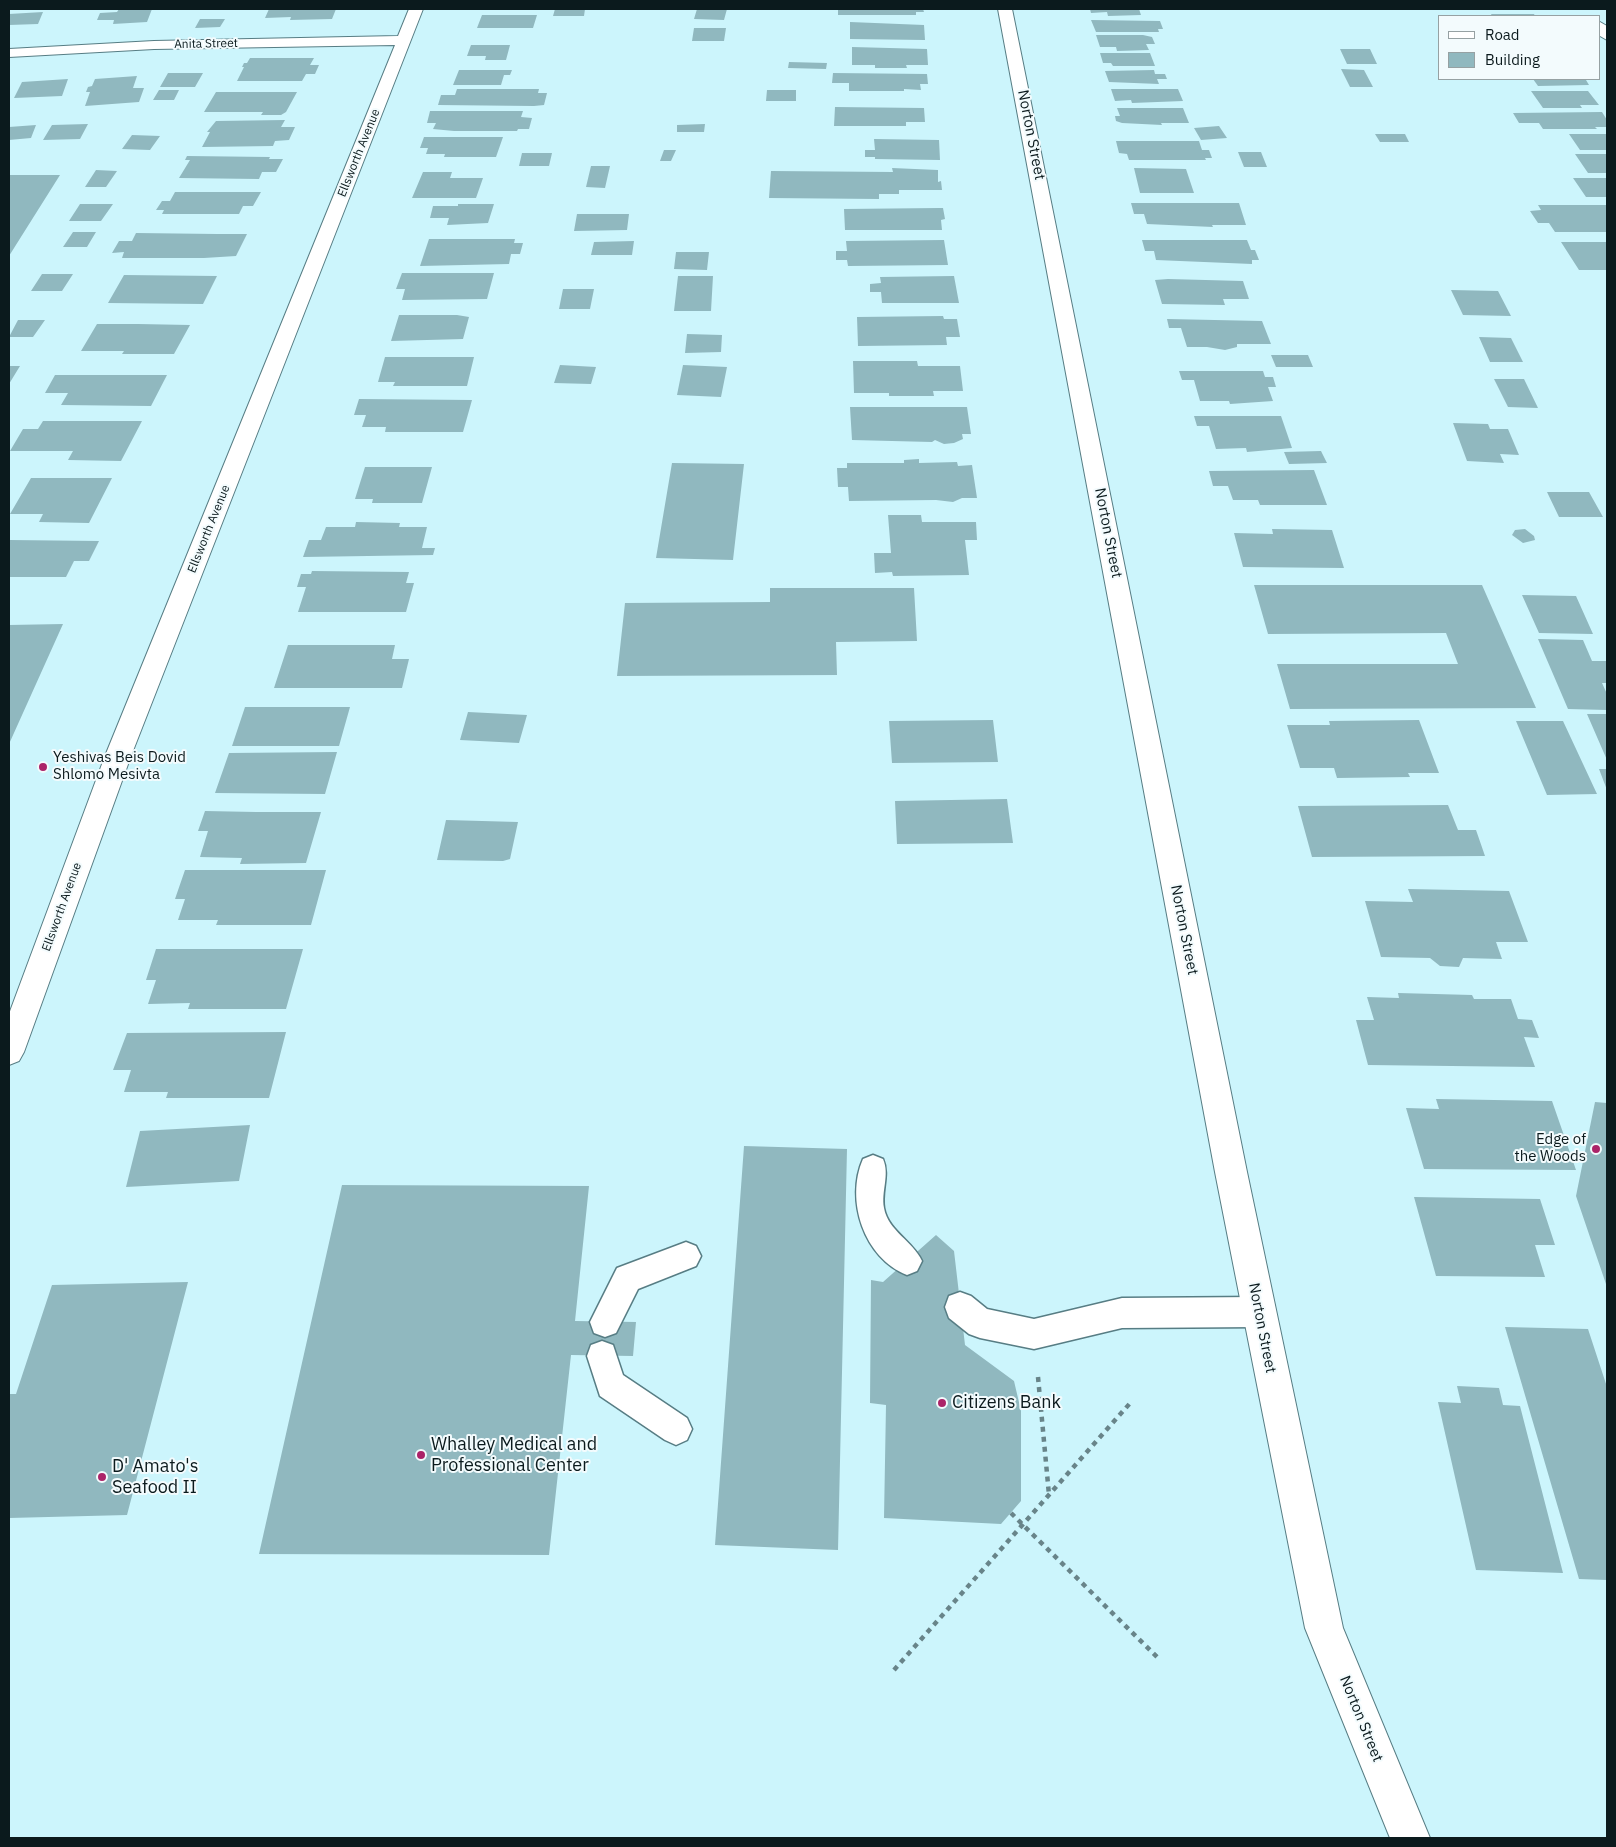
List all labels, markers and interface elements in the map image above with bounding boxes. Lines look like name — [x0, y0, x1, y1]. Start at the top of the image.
legend — [1438, 15, 1601, 80]
text: Road — [1485, 25, 1520, 44]
street label: Anita Street — [174, 36, 238, 52]
text: Building — [1485, 50, 1540, 69]
street label: Norton Street — [1013, 88, 1049, 182]
street label: Ellsworth Avenue — [335, 107, 383, 199]
street label: Ellsworth Avenue — [185, 483, 233, 575]
street label: Norton Street — [1090, 486, 1126, 580]
place label: Yeshivas Beis Dovid Shlomo Mesivta — [53, 749, 186, 784]
marker: Yeshivas Beis Dovid Shlomo Mesivta — [37, 761, 49, 773]
street label: Ellsworth Avenue — [39, 861, 85, 953]
street label: Norton Street — [1166, 883, 1202, 977]
place label: Edge of the Woods — [1514, 1131, 1586, 1166]
marker: Edge of the Woods — [1590, 1143, 1602, 1155]
street label: Norton Street — [1244, 1281, 1280, 1375]
place label: Citizens Bank — [952, 1392, 1061, 1414]
marker: Citizens Bank — [936, 1397, 948, 1409]
place label: Whalley Medical and Professional Center — [431, 1434, 597, 1476]
marker: Whalley Medical and Professional Center — [415, 1449, 427, 1461]
place label: D' Amato's Seafood II — [112, 1456, 198, 1498]
marker: D' Amato's Seafood II — [96, 1471, 108, 1483]
street label: Norton Street — [1336, 1673, 1386, 1765]

